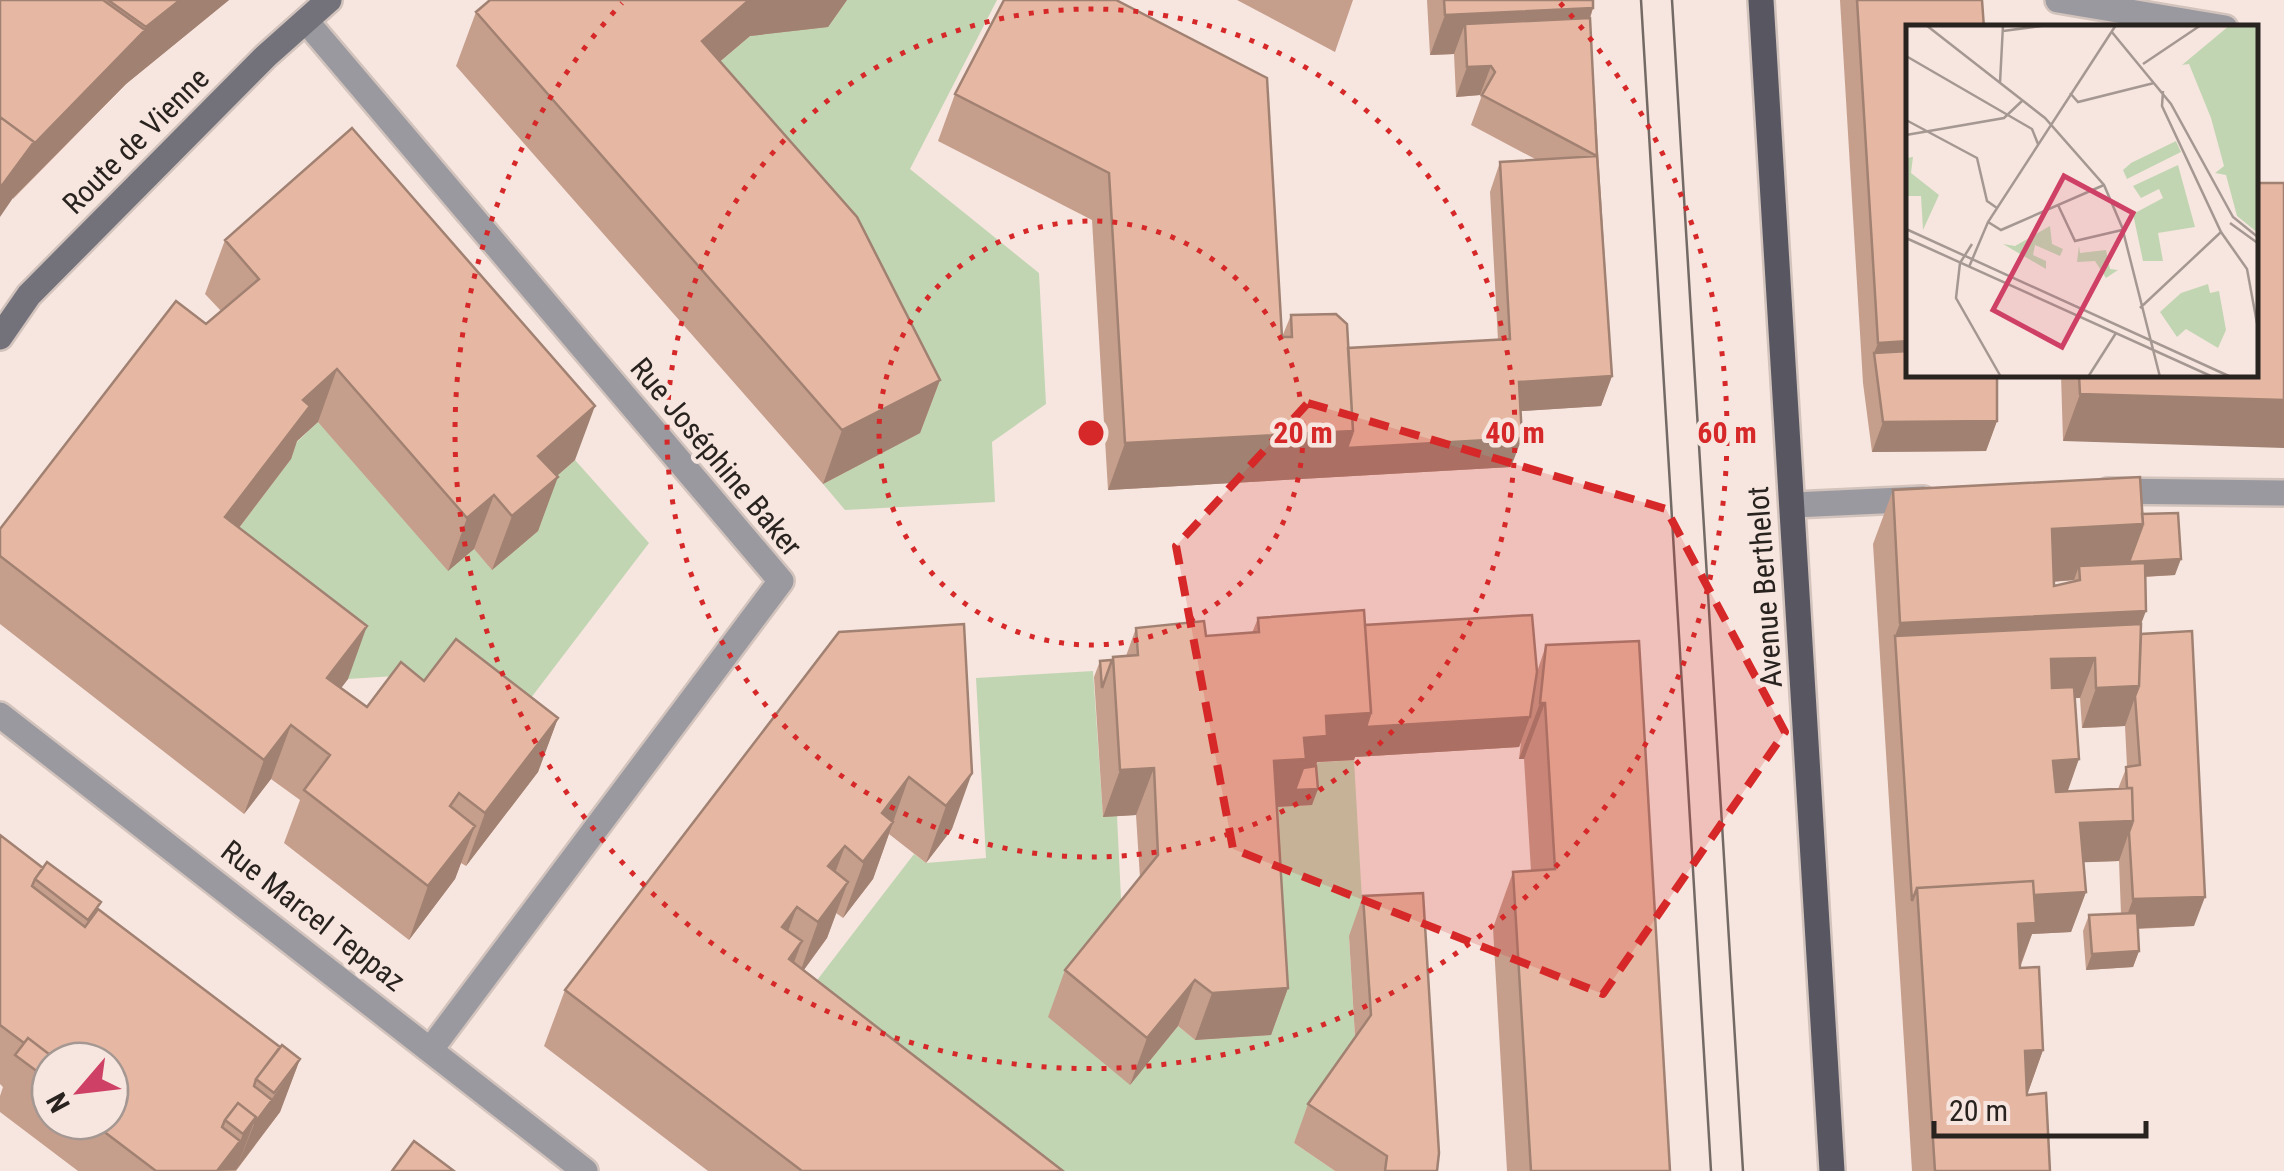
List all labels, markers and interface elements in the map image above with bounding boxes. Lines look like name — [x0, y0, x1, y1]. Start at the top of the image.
inset map — [1906, 25, 2259, 378]
street label: Route de Vienne — [55, 60, 216, 221]
street label: Rue Joséphine Baker — [623, 351, 809, 563]
centre of rings — [1073, 415, 1109, 451]
text: 20 m — [1273, 415, 1333, 450]
text: 40 m — [1485, 415, 1545, 450]
text: 60 m — [1697, 415, 1757, 450]
street label: Avenue Berthelot — [1740, 485, 1789, 689]
street label: Rue Marcel Teppaz — [214, 833, 412, 998]
north arrow — [30, 1041, 130, 1141]
scale bar — [1934, 1076, 2146, 1138]
text: N — [40, 1087, 77, 1118]
text: 20 m — [1949, 1093, 2008, 1128]

